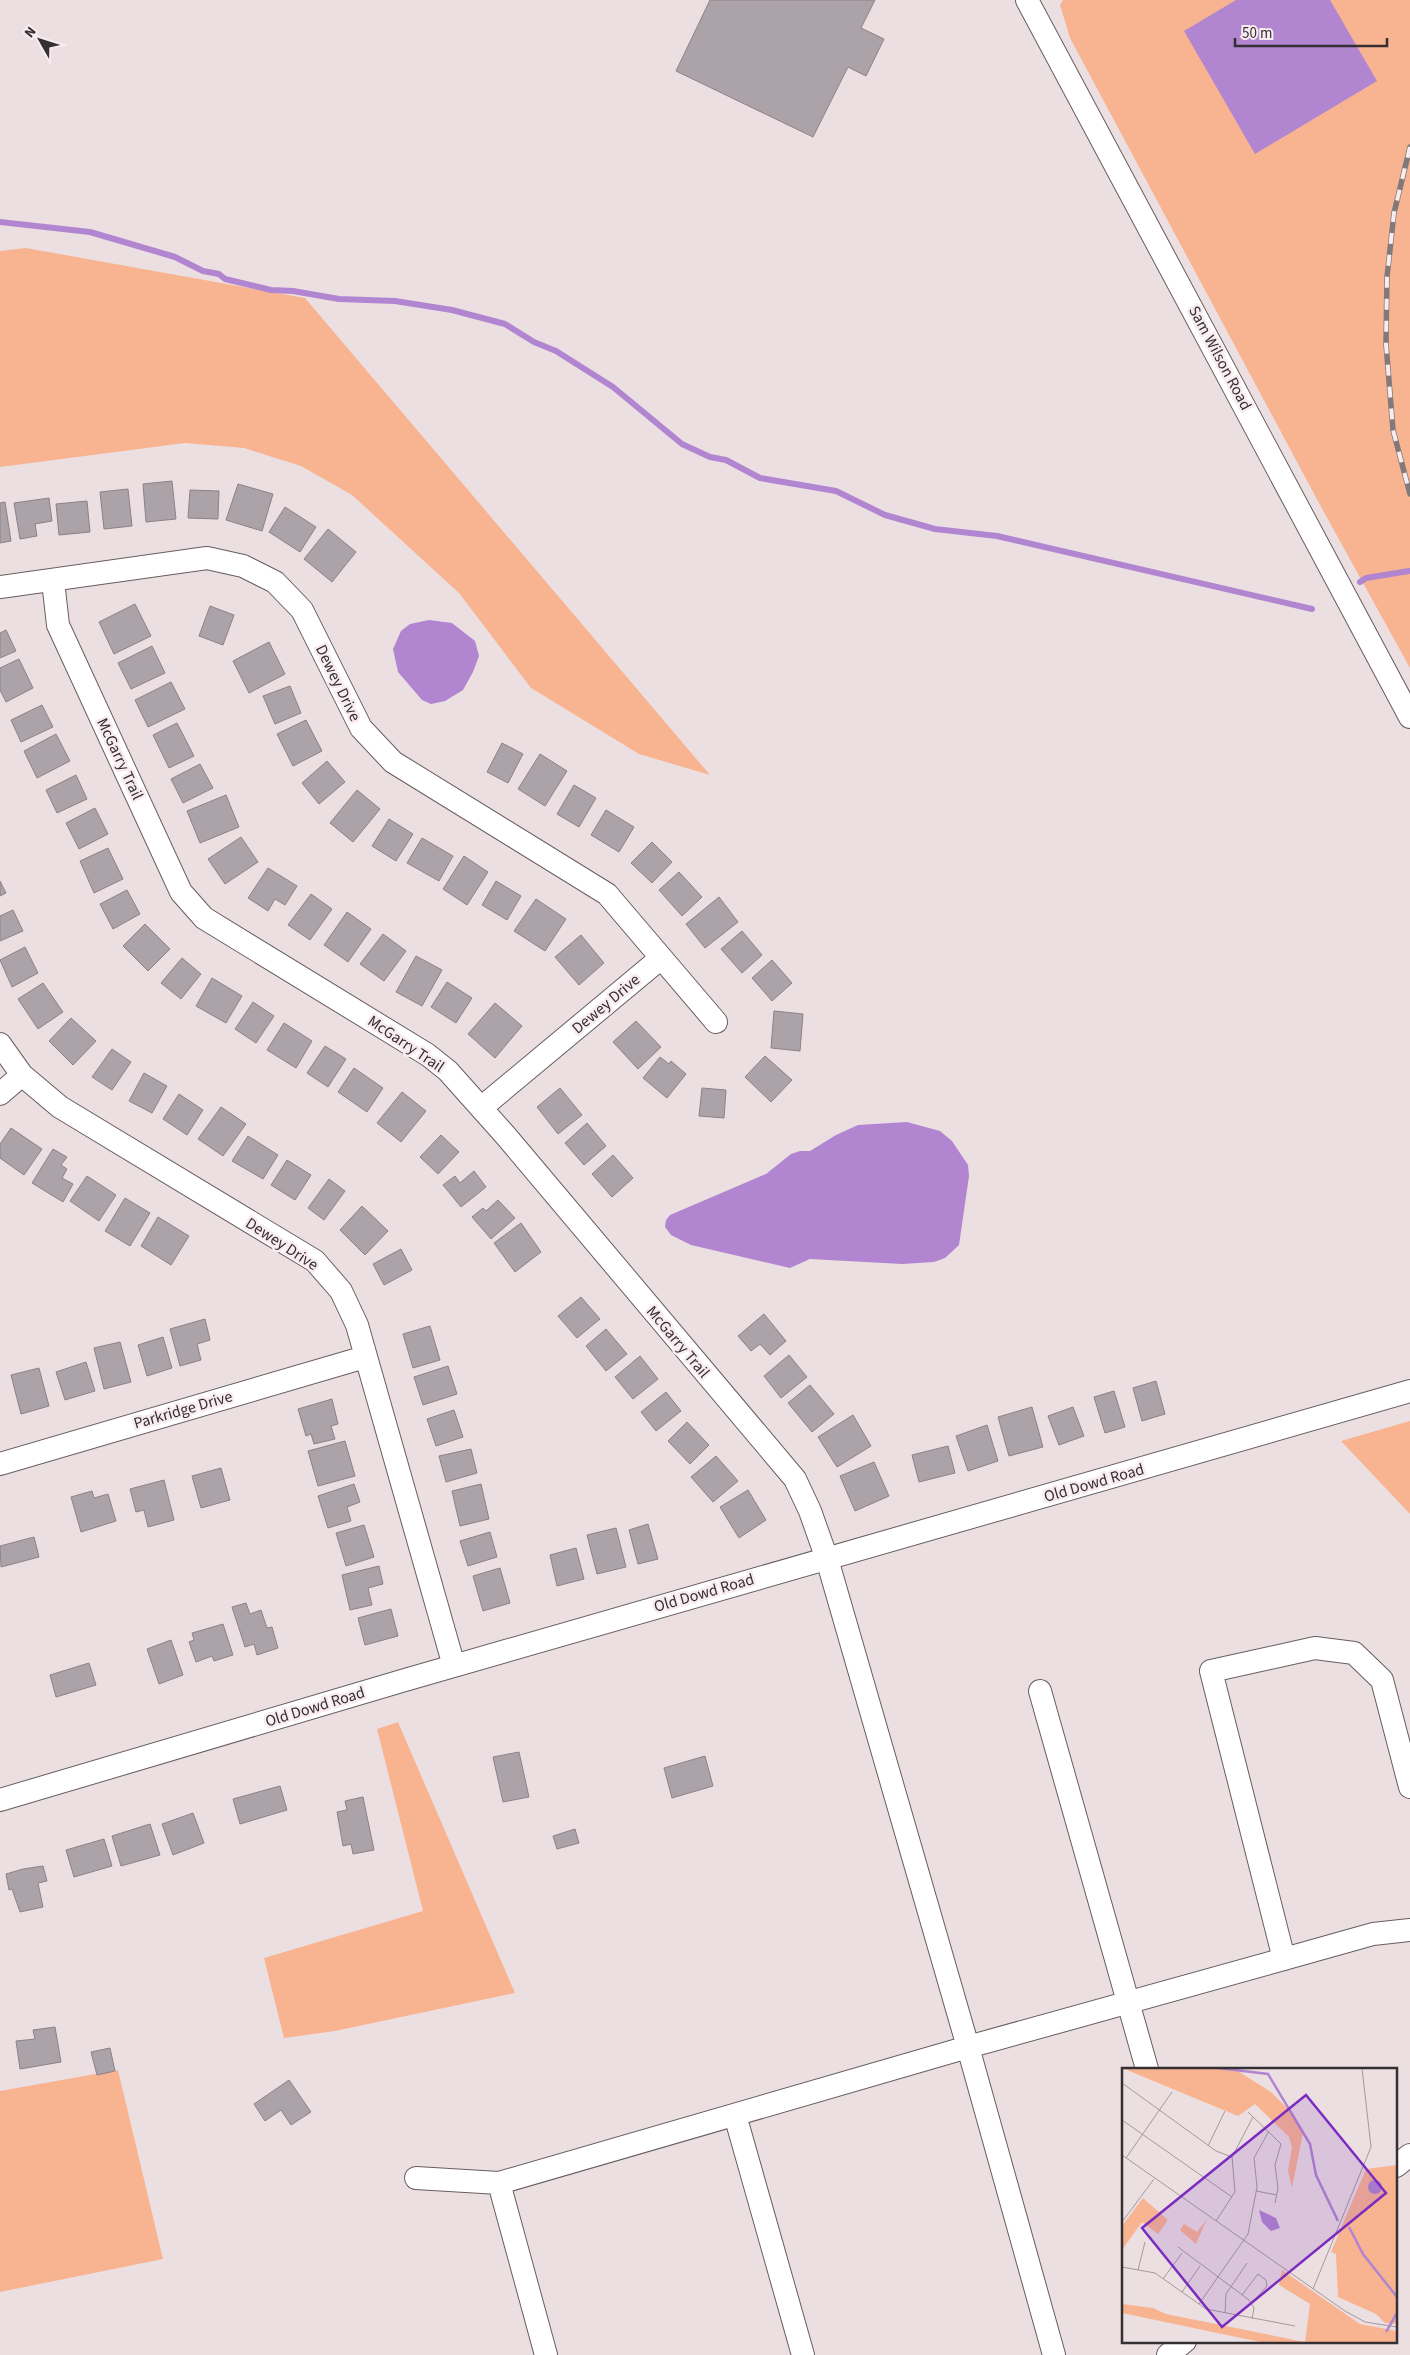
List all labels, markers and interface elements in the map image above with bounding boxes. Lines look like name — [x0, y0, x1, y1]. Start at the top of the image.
north arrow — [15, 15, 65, 65]
scale bar — [1235, 15, 1388, 47]
text: N — [20, 23, 41, 42]
text: 50 m — [1242, 23, 1272, 44]
street label: Sam Wilson Road — [1183, 302, 1257, 414]
street label: Dewey Drive — [310, 641, 366, 725]
street label: McGarry Trail — [91, 714, 149, 804]
street label: Dewey Drive — [567, 969, 645, 1039]
street label: McGarry Trail — [363, 1010, 449, 1078]
street label: Dewey Drive — [241, 1212, 323, 1276]
street label: McGarry Trail — [641, 1301, 715, 1383]
street label: Parkridge Drive — [131, 1385, 235, 1435]
street label: Old Dowd Road — [1041, 1458, 1147, 1508]
street label: Old Dowd Road — [651, 1568, 757, 1618]
street label: Old Dowd Road — [262, 1681, 368, 1733]
inset map — [1122, 2068, 1398, 2342]

